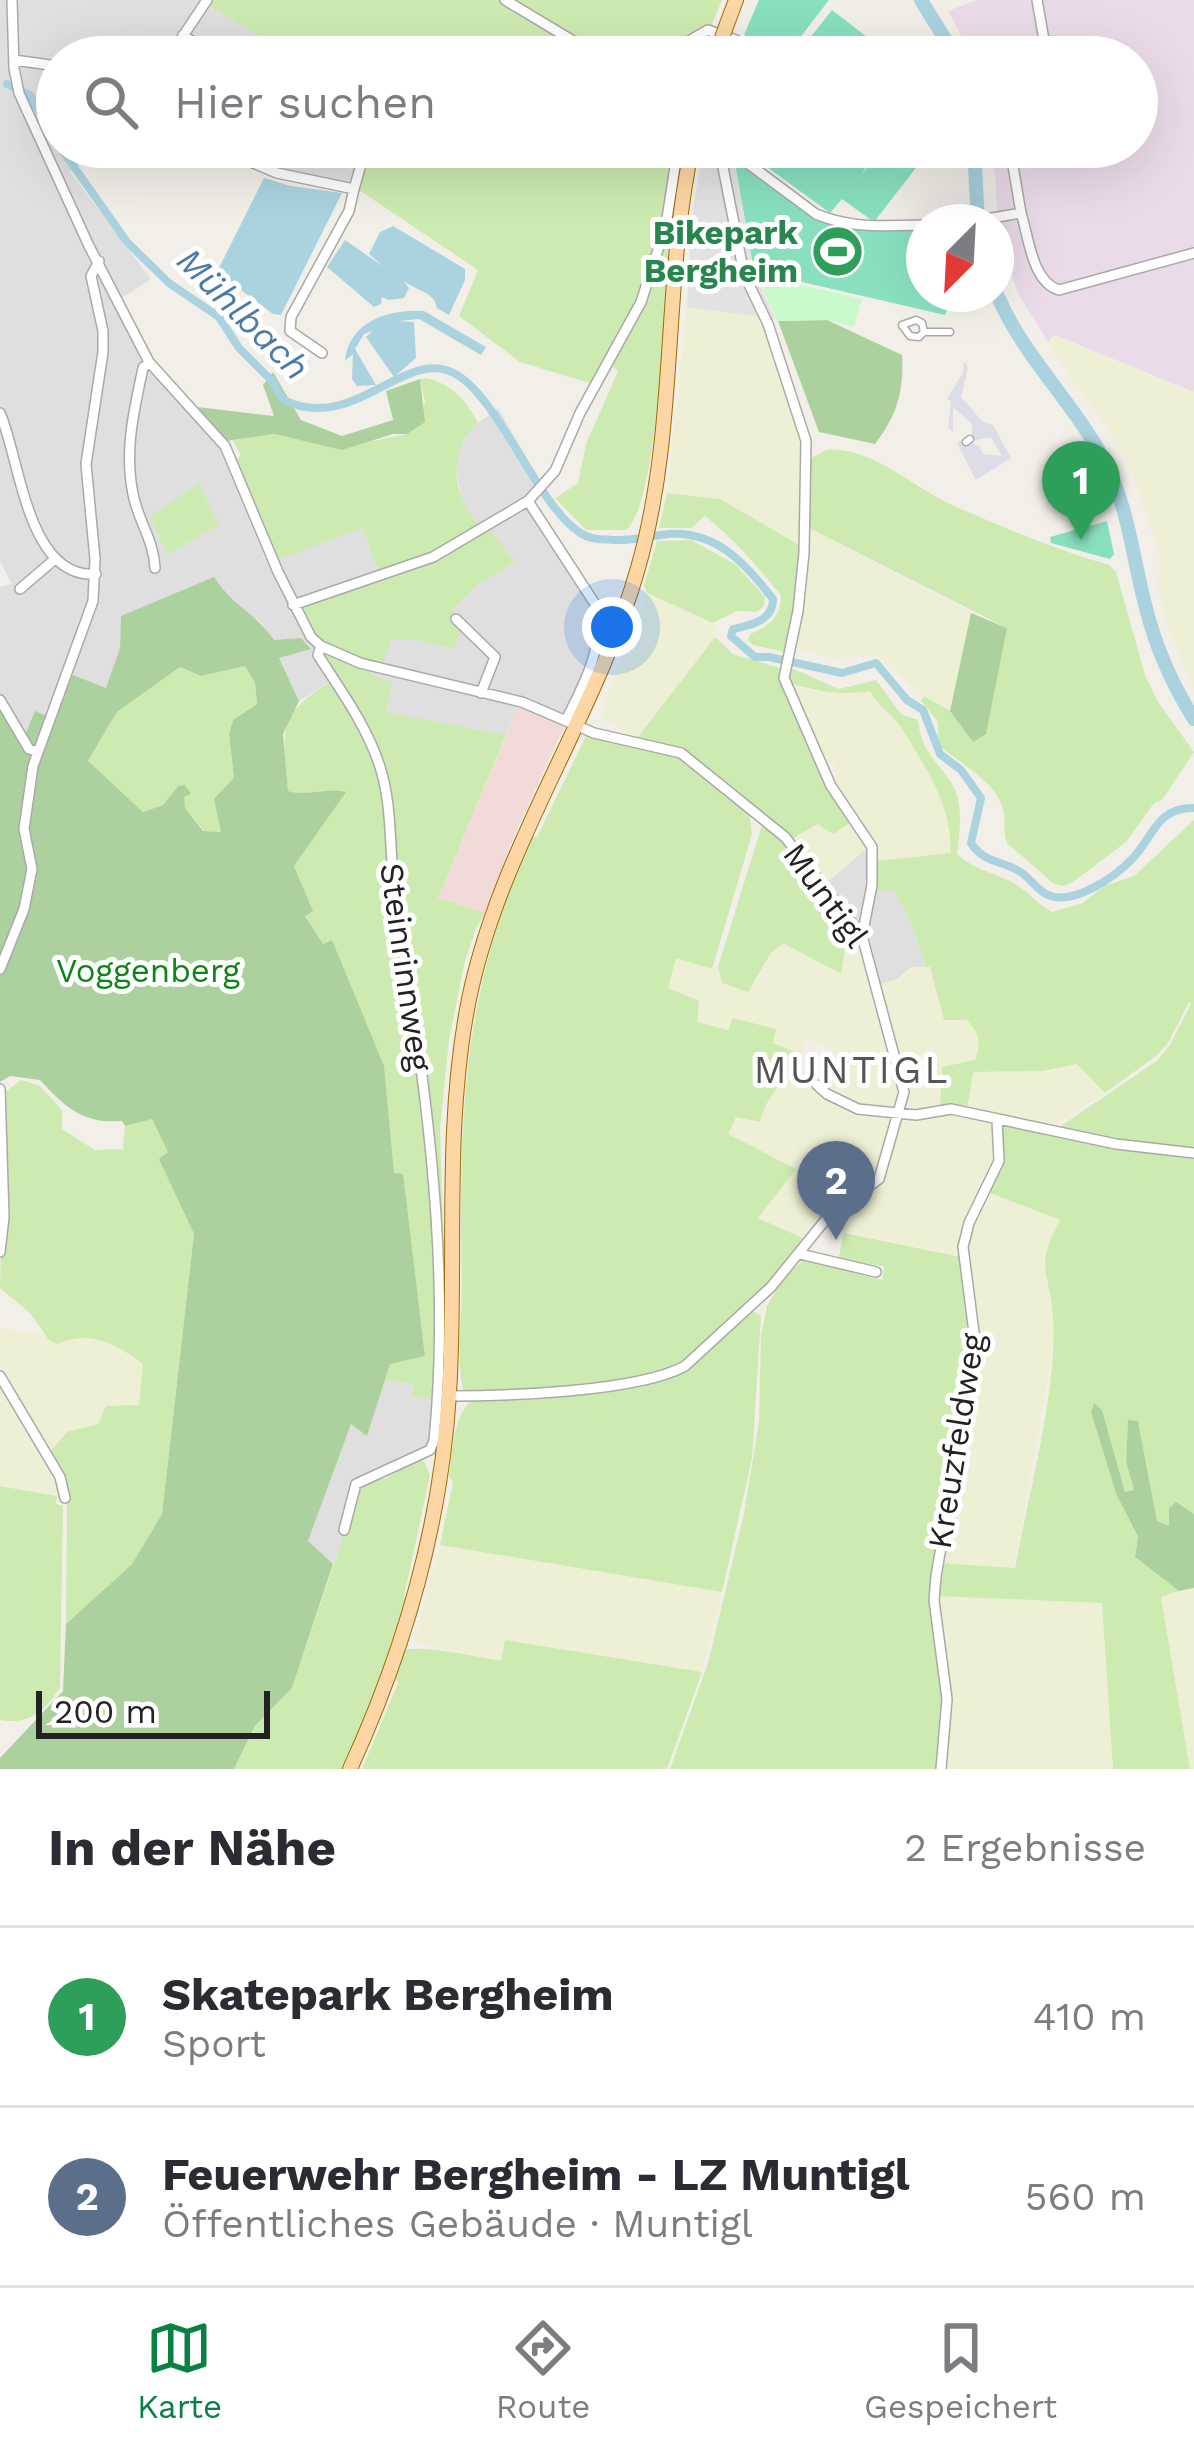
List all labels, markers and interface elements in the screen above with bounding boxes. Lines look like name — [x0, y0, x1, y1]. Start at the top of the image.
search box — [36, 36, 1158, 168]
icon: search — [78, 69, 144, 135]
text: Hier suchen — [174, 76, 436, 129]
north arrow — [906, 204, 1014, 312]
place label: Bikepark Bergheim — [644, 213, 798, 290]
sports icon: Bikepark Bergheim — [809, 223, 865, 279]
water label: Mühlbach — [168, 239, 318, 389]
pin: 1 — [1042, 441, 1120, 540]
your location — [582, 597, 642, 657]
street label: Muntigl — [775, 836, 877, 954]
street label: Steinrinnweg — [372, 860, 440, 1074]
park label: Voggenberg — [56, 951, 241, 990]
district label: MUNTIGL — [753, 1047, 951, 1092]
pin: 2 — [797, 1141, 875, 1240]
street label: Kreuzfeldweg — [920, 1330, 992, 1552]
scale bar — [36, 1685, 270, 1738]
text: 200 m — [54, 1692, 157, 1731]
text: In der Nähe — [48, 1818, 336, 1877]
text: 2 Ergebnisse — [904, 1825, 1146, 1870]
text: Skatepark Bergheim — [162, 1968, 614, 2021]
text: 1 — [79, 1994, 95, 2039]
text: 410 m — [1033, 1994, 1146, 2039]
text: Sport — [162, 2021, 266, 2066]
text: Feuerwehr Bergheim - LZ Muntigl — [162, 2148, 909, 2201]
text: 2 — [75, 2174, 99, 2219]
text: 560 m — [1025, 2174, 1146, 2219]
text: Öffentliches Gebäude · Muntigl — [162, 2201, 753, 2246]
tab: Karte — [137, 2315, 222, 2426]
tab: Route — [496, 2315, 590, 2426]
tab: Gespeichert — [864, 2315, 1057, 2426]

